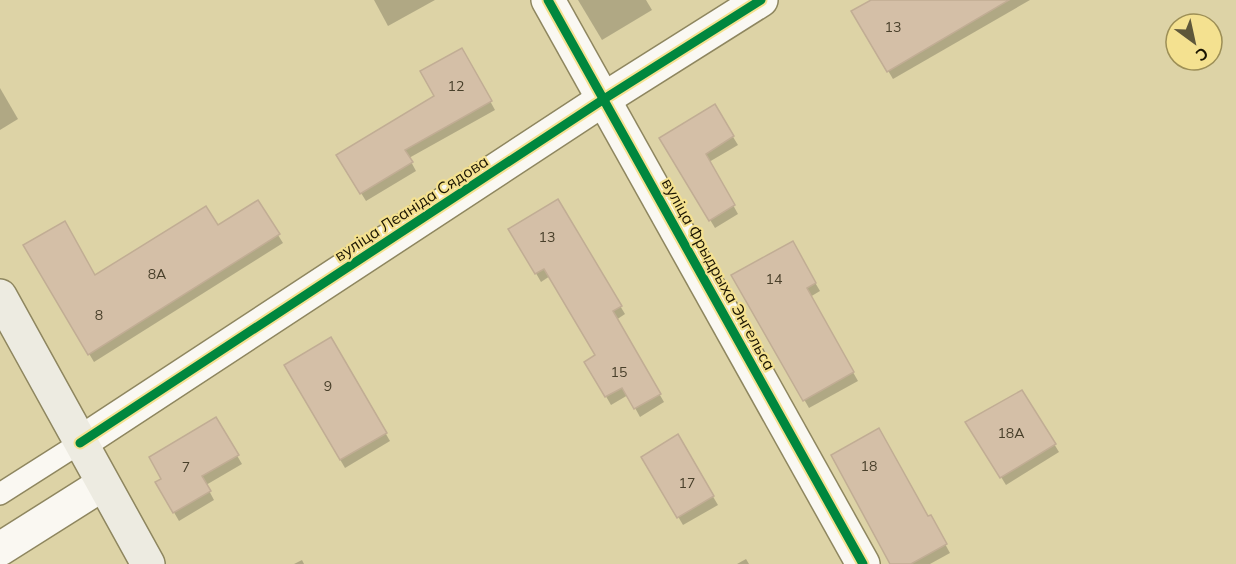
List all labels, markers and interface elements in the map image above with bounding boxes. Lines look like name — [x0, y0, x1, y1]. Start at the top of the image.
north arrow — [1164, 12, 1224, 72]
house number: 13 — [885, 18, 901, 36]
text: С — [1192, 43, 1212, 66]
house number: 12 — [448, 77, 464, 95]
street label: вуліца Леаніда Сядова — [330, 151, 492, 265]
street label: вуліца Фрыдрыха Энгельса — [658, 175, 780, 373]
house number: 13 — [539, 228, 555, 246]
house number: 8А — [148, 265, 167, 283]
house number: 14 — [766, 270, 783, 288]
house number: 8 — [95, 306, 103, 324]
house number: 15 — [611, 363, 627, 381]
house number: 9 — [324, 377, 332, 395]
house number: 18А — [997, 424, 1025, 442]
house number: 18 — [861, 457, 877, 475]
house number: 7 — [182, 458, 190, 476]
house number: 17 — [679, 474, 695, 492]

